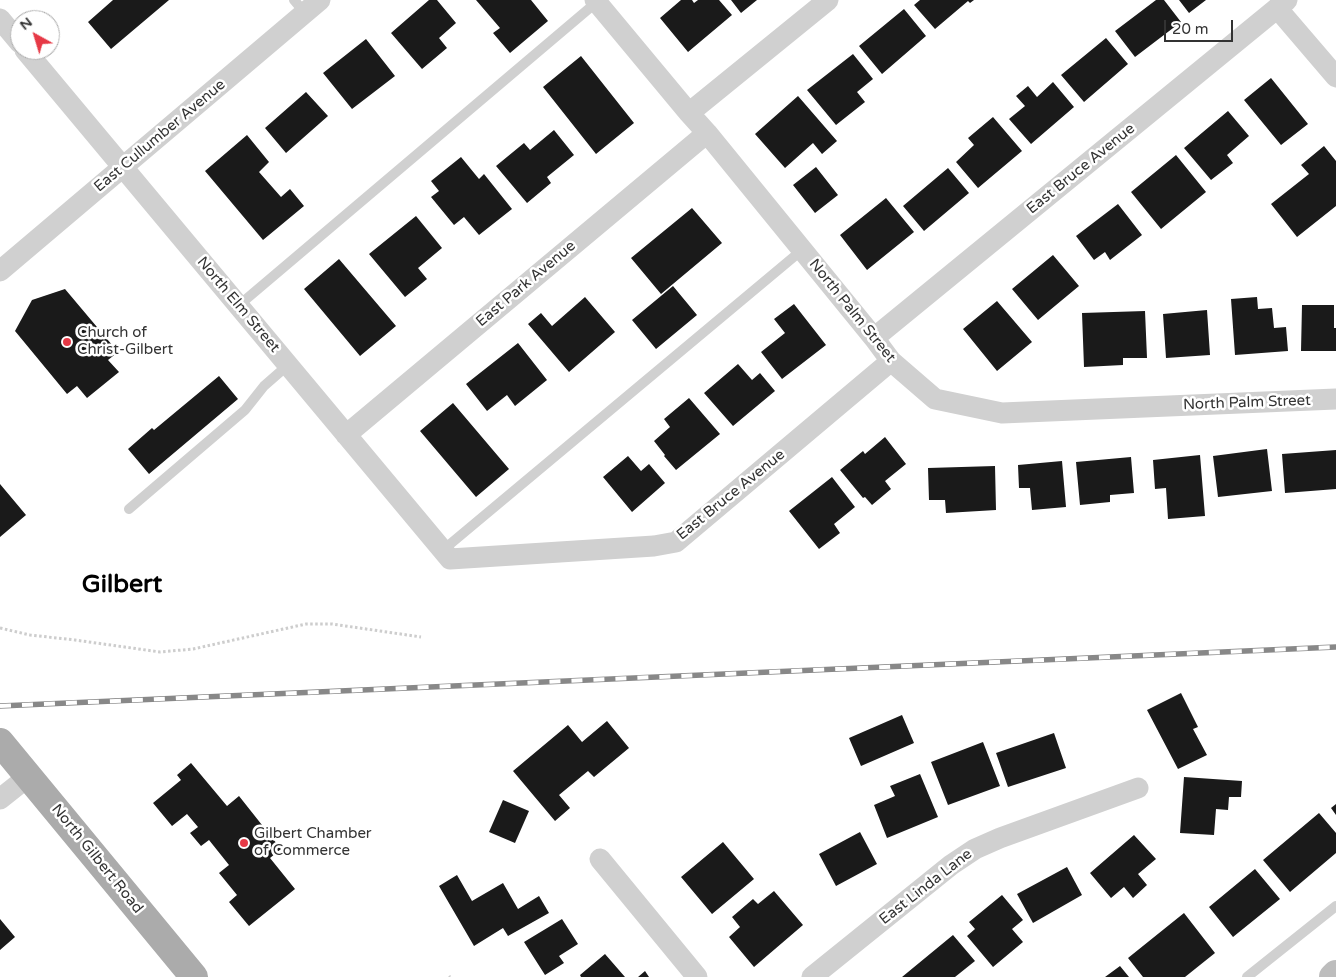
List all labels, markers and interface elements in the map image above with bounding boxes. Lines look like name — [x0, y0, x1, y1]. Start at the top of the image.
north arrow — [10, 10, 60, 60]
scale bar — [1166, 10, 1235, 42]
text: N — [16, 14, 36, 34]
text: 20 m — [1172, 20, 1209, 38]
street label: East Cullumber Avenue — [91, 76, 229, 196]
street label: East Bruce Avenue — [1023, 120, 1139, 218]
street label: East Park Avenue — [473, 237, 579, 331]
street label: North Elm Street — [193, 254, 283, 356]
street label: North Palm Street — [805, 256, 899, 366]
place label: Church of Christ-Gilbert — [77, 324, 173, 359]
marker: Church of Christ-Gilbert — [61, 336, 73, 348]
street label: North Palm Street — [1183, 392, 1311, 414]
street label: East Bruce Avenue — [673, 446, 789, 544]
district label: Gilbert — [82, 570, 162, 600]
street label: North Gilbert Road — [47, 801, 147, 917]
place label: Gilbert Chamber of Commerce — [254, 825, 372, 860]
marker: Gilbert Chamber of Commerce — [238, 837, 250, 849]
street label: East Linda Lane — [876, 845, 976, 929]

